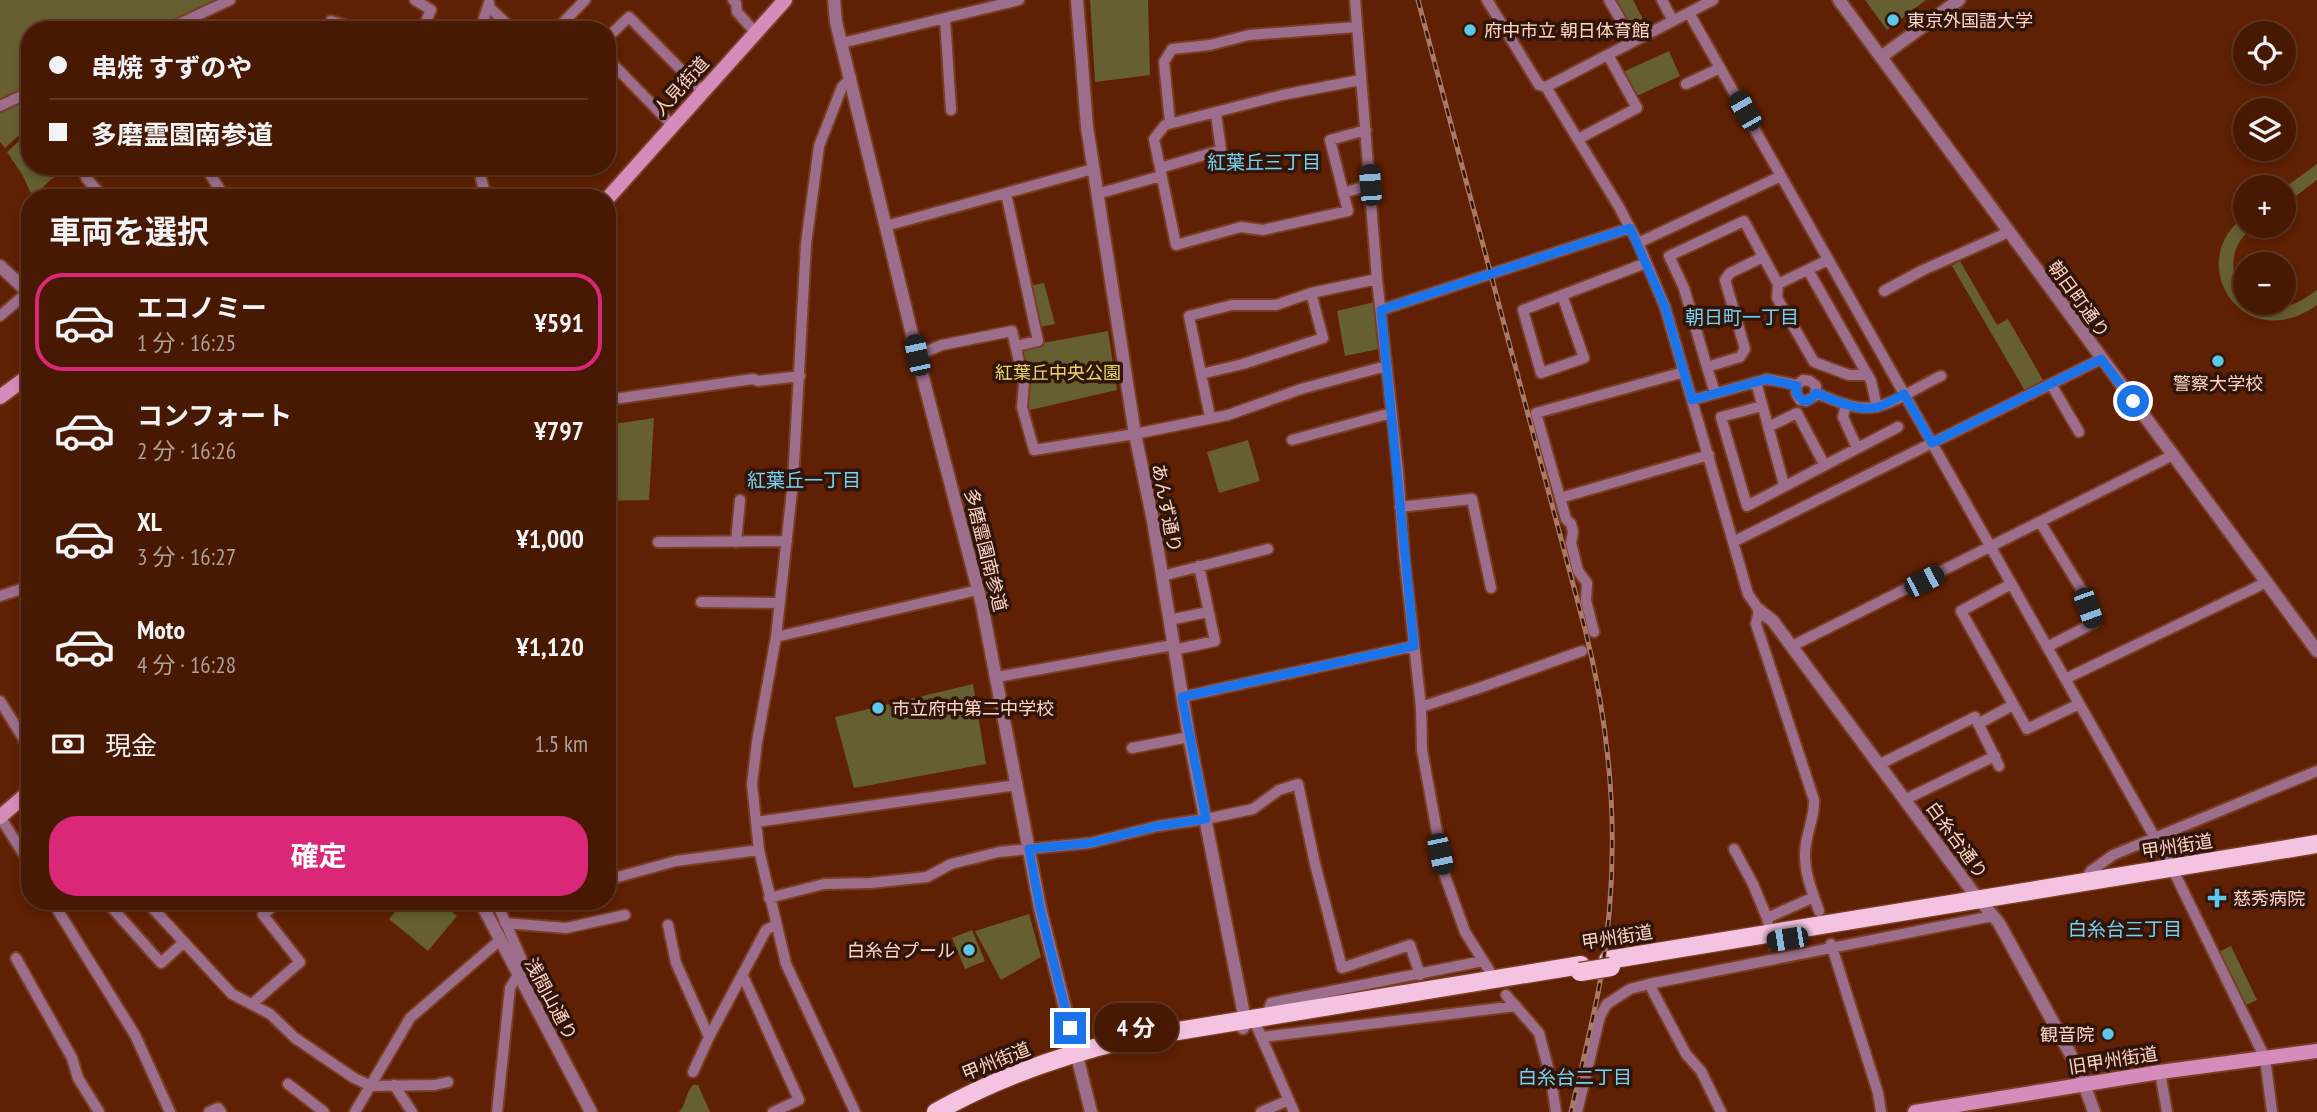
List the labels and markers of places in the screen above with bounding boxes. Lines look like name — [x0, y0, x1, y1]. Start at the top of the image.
place label: 東京外国語大学 — [1907, 9, 2033, 32]
marker: 東京外国語大学 — [1885, 12, 1901, 28]
place label: 府中市立 朝日体育館 — [1484, 19, 1650, 42]
marker: 府中市立 朝日体育館 — [1462, 22, 1478, 38]
marker: 警察大学校 — [2210, 353, 2226, 369]
place label: 警察大学校 — [2173, 372, 2263, 395]
place label: 市立府中第二中学校 — [892, 697, 1054, 720]
marker: 市立府中第二中学校 — [870, 700, 886, 716]
place label: 慈秀病院 — [2233, 887, 2305, 910]
marker: 慈秀病院 — [2207, 888, 2227, 908]
place label: 白糸台プール — [847, 939, 955, 962]
marker: 白糸台プール — [961, 942, 977, 958]
place label: 観音院 — [2040, 1023, 2094, 1046]
marker: 観音院 — [2100, 1026, 2116, 1042]

